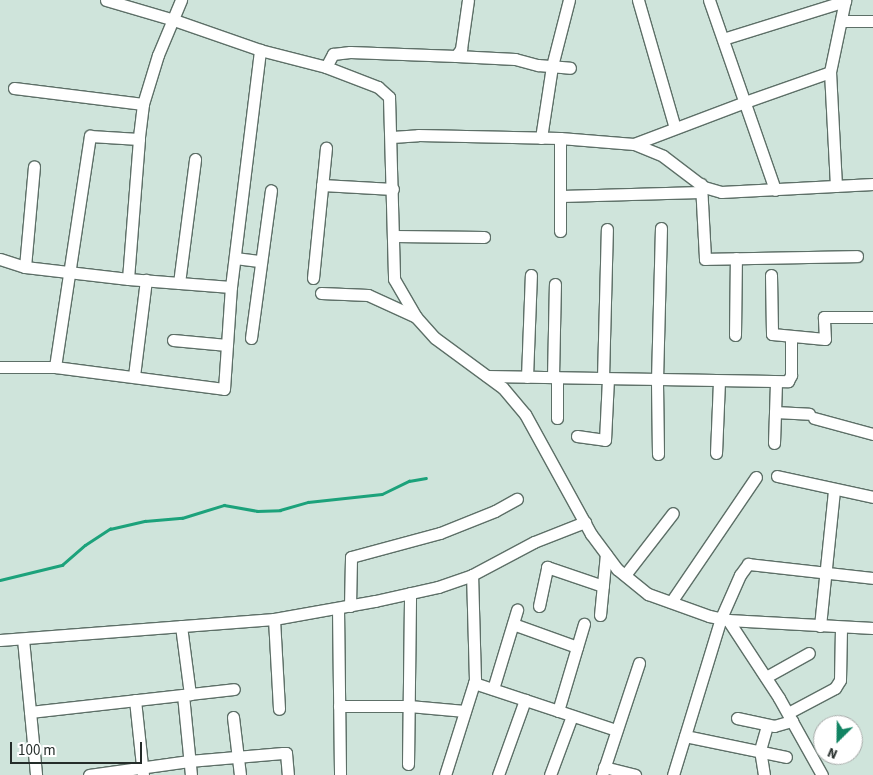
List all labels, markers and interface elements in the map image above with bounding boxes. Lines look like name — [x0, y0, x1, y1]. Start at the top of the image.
north arrow — [813, 715, 863, 765]
scale bar — [12, 732, 145, 764]
text: 100 m — [18, 740, 56, 761]
text: N — [824, 742, 841, 764]

